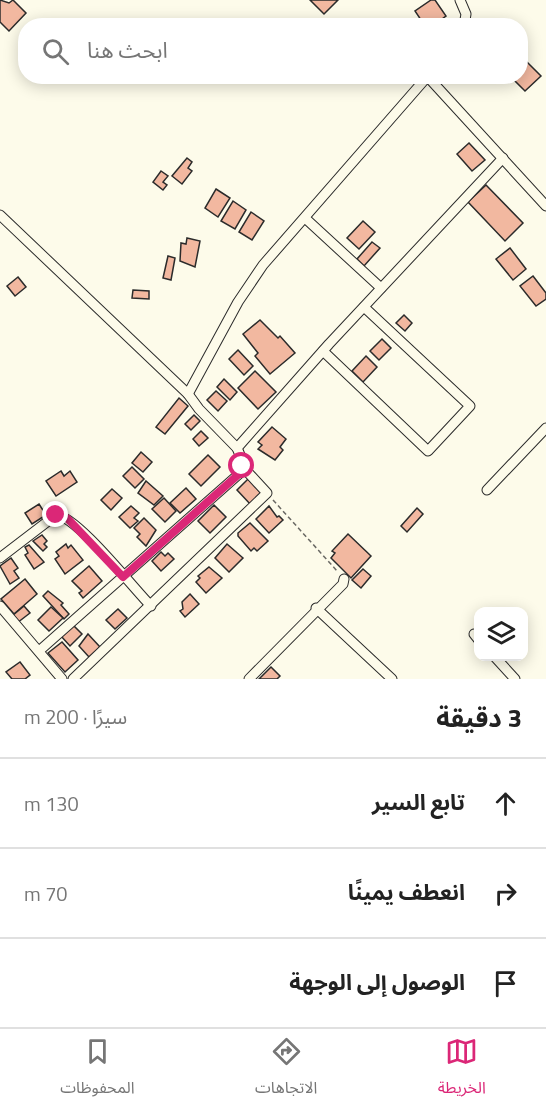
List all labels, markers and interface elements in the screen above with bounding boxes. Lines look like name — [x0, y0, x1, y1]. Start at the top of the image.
search box — [18, 18, 528, 84]
text: ابحث هنا — [87, 33, 168, 67]
icon: search — [39, 35, 72, 68]
route start — [228, 452, 254, 478]
route end — [42, 501, 68, 527]
map controls — [474, 607, 528, 661]
button: layers — [474, 607, 528, 661]
text: 3 دقيقة — [436, 698, 522, 737]
text: سيرًا · 200 m — [24, 701, 127, 732]
text: تابع السير — [372, 785, 465, 819]
icon: ahead — [489, 787, 522, 820]
text: 130 m — [24, 788, 79, 819]
text: انعطف يمينًا — [348, 875, 465, 909]
icon: right — [489, 877, 522, 910]
text: 70 m — [24, 878, 68, 909]
text: الوصول إلى الوجهة — [289, 965, 465, 999]
icon: arrive — [489, 967, 522, 1000]
tab: المحفوظات — [60, 1035, 134, 1105]
tab: الاتجاهات — [255, 1035, 317, 1105]
tab: الخريطة — [438, 1035, 486, 1105]

